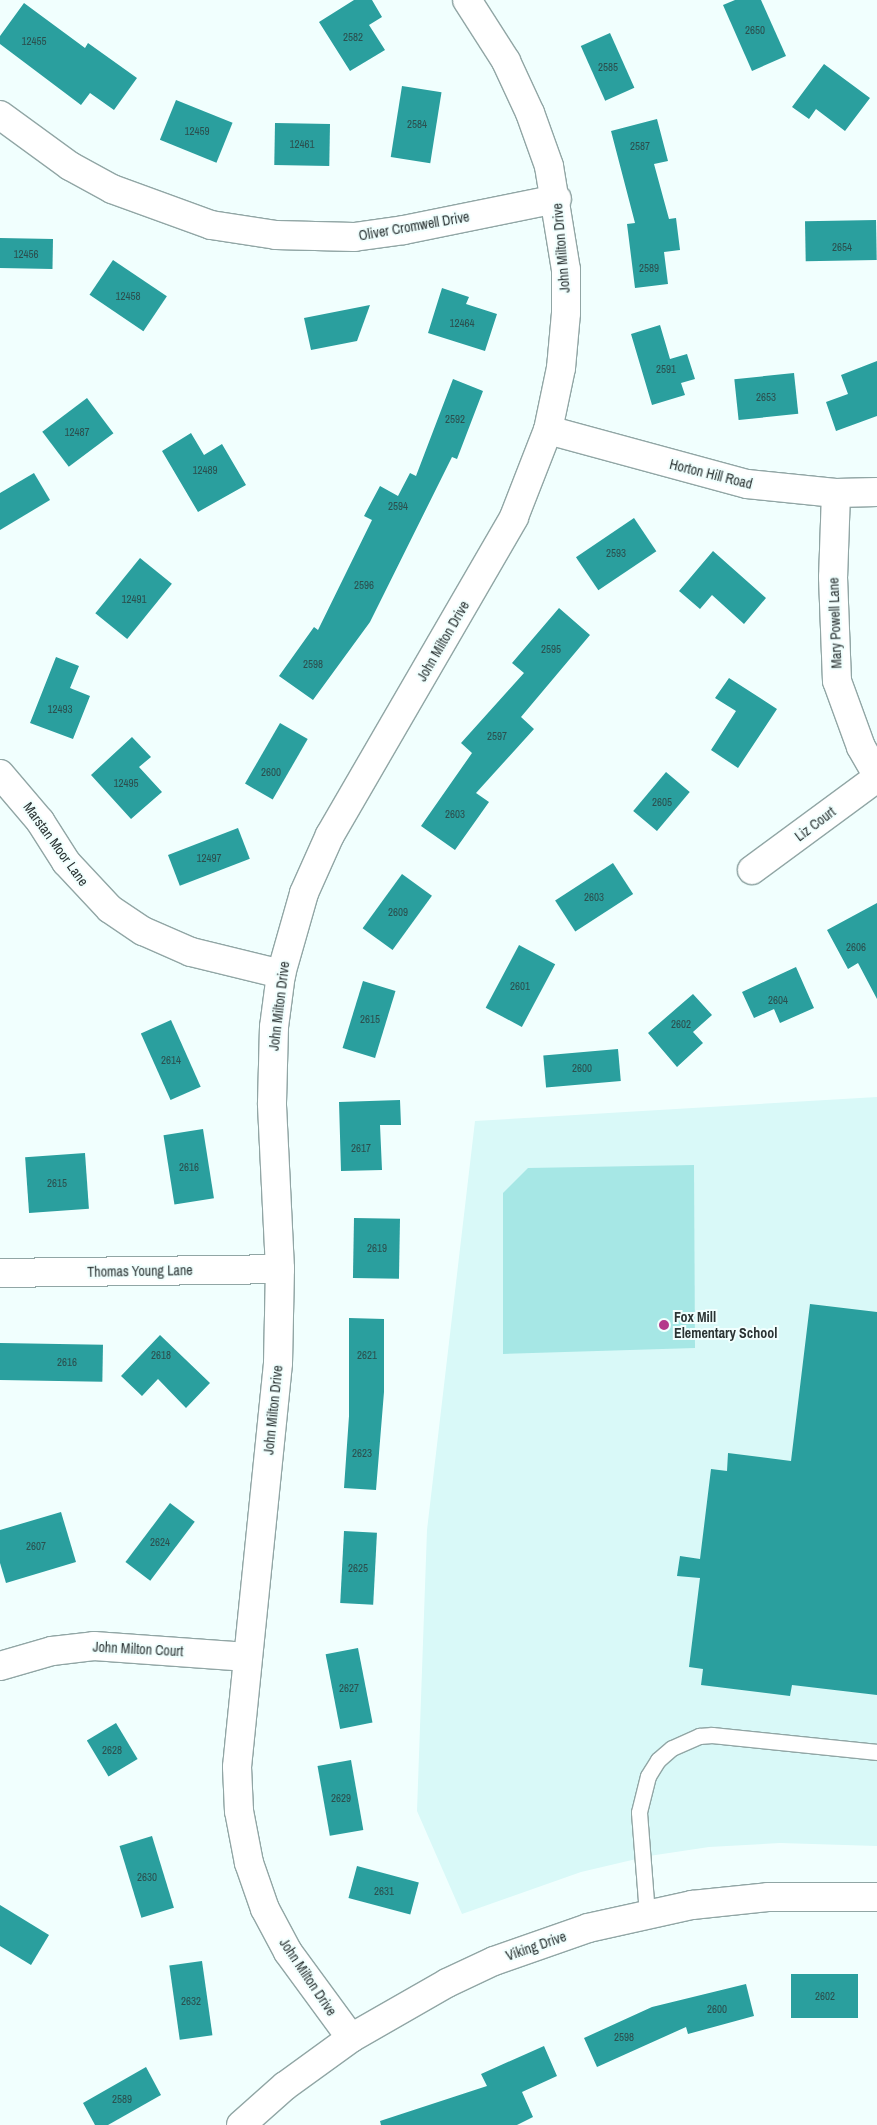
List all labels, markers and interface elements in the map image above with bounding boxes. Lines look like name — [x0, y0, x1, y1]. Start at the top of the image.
house number: 2650 — [745, 23, 765, 37]
house number: 2582 — [343, 30, 363, 44]
house number: 12455 — [21, 34, 47, 48]
house number: 2585 — [598, 60, 618, 74]
house number: 2584 — [407, 117, 427, 131]
house number: 12459 — [184, 124, 210, 138]
house number: 12461 — [289, 137, 315, 151]
house number: 2587 — [630, 139, 650, 153]
street label: John Milton Drive — [549, 202, 573, 294]
street label: Oliver Cromwell Drive — [357, 208, 471, 244]
house number: 2654 — [832, 240, 852, 254]
house number: 12456 — [13, 247, 39, 261]
house number: 2589 — [639, 261, 659, 275]
house number: 12458 — [115, 289, 141, 303]
house number: 12464 — [449, 316, 475, 330]
house number: 2591 — [656, 362, 676, 376]
house number: 2653 — [756, 390, 776, 404]
house number: 2592 — [445, 412, 465, 426]
house number: 12487 — [64, 425, 90, 439]
street label: Horton Hill Road — [668, 456, 754, 492]
house number: 12489 — [192, 463, 218, 477]
house number: 2594 — [388, 499, 408, 513]
house number: 2593 — [606, 546, 626, 560]
street label: Mary Powell Lane — [825, 577, 845, 669]
house number: 2596 — [354, 578, 374, 592]
house number: 12491 — [121, 592, 147, 606]
street label: John Milton Drive — [413, 598, 473, 684]
house number: 2595 — [541, 642, 561, 656]
house number: 2598 — [303, 657, 323, 671]
house number: 12493 — [47, 702, 73, 716]
house number: 2597 — [487, 729, 507, 743]
house number: 2600 — [261, 765, 281, 779]
house number: 12495 — [113, 776, 139, 790]
house number: 2605 — [652, 795, 672, 809]
street label: Marstan Moor Lane — [20, 799, 92, 889]
street label: Liz Court — [791, 803, 839, 845]
house number: 2603 — [445, 807, 465, 821]
house number: 12497 — [196, 851, 222, 865]
house number: 2603 — [584, 890, 604, 904]
house number: 2609 — [388, 905, 408, 919]
house number: 2606 — [846, 940, 866, 954]
street label: John Milton Drive — [265, 960, 293, 1052]
house number: 2601 — [510, 979, 530, 993]
house number: 2604 — [768, 993, 788, 1007]
house number: 2615 — [360, 1012, 380, 1026]
house number: 2602 — [671, 1017, 691, 1031]
house number: 2614 — [161, 1053, 181, 1067]
house number: 2600 — [572, 1061, 592, 1075]
house number: 2617 — [351, 1141, 371, 1155]
house number: 2616 — [179, 1160, 199, 1174]
house number: 2615 — [47, 1176, 67, 1190]
house number: 2619 — [367, 1241, 387, 1255]
street label: Thomas Young Lane — [87, 1262, 193, 1280]
place label: Fox Mill Elementary School — [674, 1309, 777, 1341]
marker: Fox Mill Elementary School — [658, 1319, 670, 1331]
house number: 2618 — [151, 1348, 171, 1362]
house number: 2621 — [357, 1348, 377, 1362]
house number: 2616 — [57, 1355, 77, 1369]
street label: John Milton Drive — [260, 1364, 286, 1456]
house number: 2623 — [352, 1446, 372, 1460]
house number: 2624 — [150, 1535, 170, 1549]
house number: 2607 — [26, 1539, 46, 1553]
house number: 2625 — [348, 1561, 368, 1575]
street label: John Milton Court — [92, 1638, 184, 1660]
house number: 2627 — [339, 1681, 359, 1695]
house number: 2628 — [102, 1743, 122, 1757]
house number: 2629 — [331, 1791, 351, 1805]
house number: 2630 — [137, 1870, 157, 1884]
house number: 2631 — [374, 1884, 394, 1898]
street label: Viking Drive — [503, 1928, 569, 1964]
street label: John Milton Drive — [276, 1935, 340, 2019]
house number: 2602 — [815, 1989, 835, 2003]
house number: 2632 — [181, 1994, 201, 2008]
house number: 2600 — [707, 2002, 727, 2016]
house number: 2598 — [614, 2030, 634, 2044]
house number: 2589 — [112, 2092, 132, 2106]

